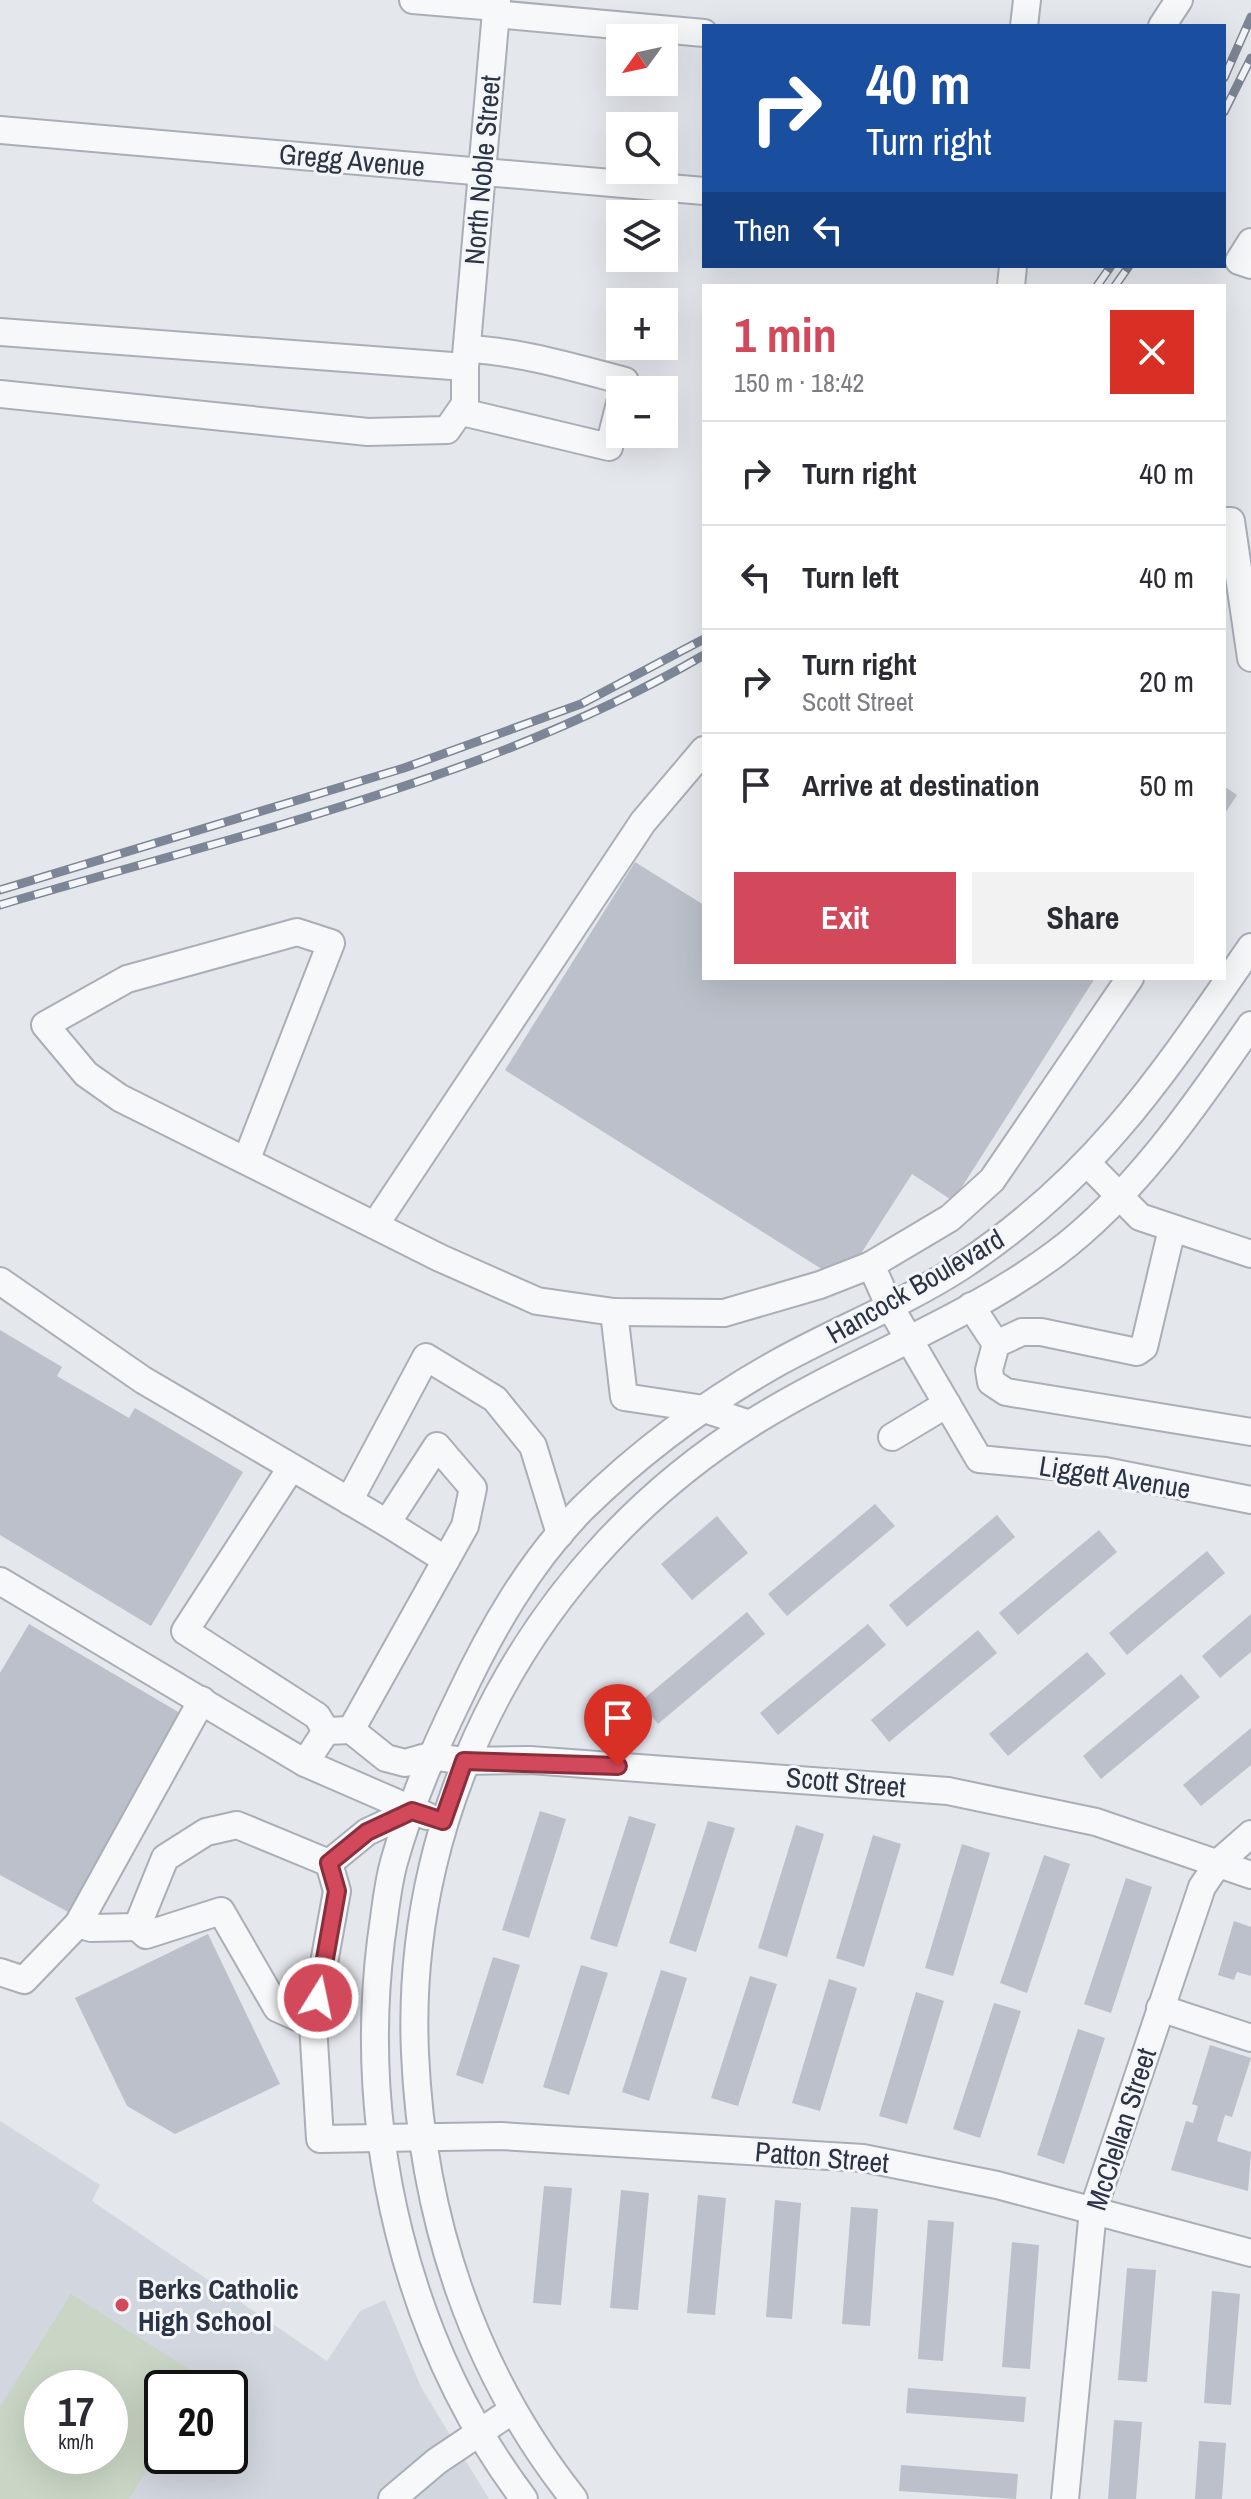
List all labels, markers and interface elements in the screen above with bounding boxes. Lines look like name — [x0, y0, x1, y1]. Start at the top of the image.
north arrow — [606, 24, 678, 96]
map controls — [606, 24, 678, 448]
text: 40 m — [866, 46, 971, 121]
icon: right — [734, 56, 838, 160]
street label: North Noble Street — [455, 74, 509, 266]
button: search — [606, 112, 678, 184]
text: Turn right — [866, 118, 991, 166]
street label: Gregg Avenue — [277, 135, 427, 185]
button: layers — [606, 200, 678, 272]
icon: left — [806, 208, 850, 252]
text: Then — [734, 210, 790, 250]
button: + — [606, 288, 678, 360]
text: 1 min — [734, 302, 837, 367]
button: close — [1110, 310, 1194, 394]
text: 150 m · 18:42 — [734, 365, 864, 400]
button: − — [606, 376, 678, 448]
icon: right — [734, 451, 778, 495]
text: Turn right — [802, 453, 916, 493]
text: 40 m — [1139, 453, 1194, 493]
icon: left — [734, 555, 778, 599]
text: Turn left — [802, 557, 899, 597]
text: 40 m — [1139, 557, 1194, 597]
text: Turn right — [802, 644, 916, 684]
icon: right — [734, 659, 778, 703]
text: 20 m — [1139, 661, 1194, 701]
text: Scott Street — [802, 684, 913, 719]
icon: arrive — [734, 763, 778, 807]
text: Arrive at destination — [802, 765, 1040, 805]
text: 50 m — [1139, 765, 1194, 805]
button: Exit — [734, 872, 956, 964]
button: Share — [972, 872, 1194, 964]
street label: Hancock Boulevard — [819, 1220, 1011, 1352]
street label: Liggett Avenue — [1037, 1446, 1193, 1508]
pin — [584, 1684, 652, 1766]
icon: arrive — [596, 1696, 640, 1740]
street label: Scott Street — [785, 1758, 907, 1806]
position arrow — [276, 1956, 360, 2040]
street label: McClellan Street — [1077, 2043, 1165, 2215]
street label: Patton Street — [754, 2132, 890, 2182]
place label: Berks Catholic High School — [138, 2270, 299, 2340]
marker: Berks Catholic High School — [113, 2296, 131, 2314]
speed limit sign: 20 — [144, 2370, 248, 2474]
text: 17 — [58, 2385, 94, 2438]
text: km/h — [58, 2428, 94, 2455]

